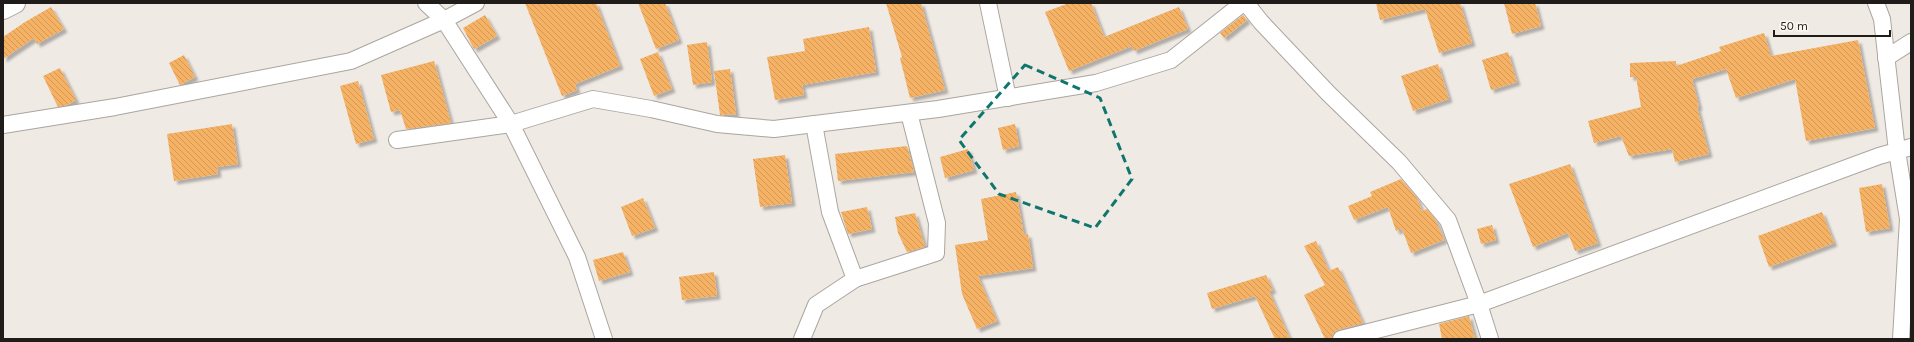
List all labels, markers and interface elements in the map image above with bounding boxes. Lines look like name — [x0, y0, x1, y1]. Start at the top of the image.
scale bar — [1774, 12, 1890, 38]
text: 50 m — [1780, 19, 1808, 33]

